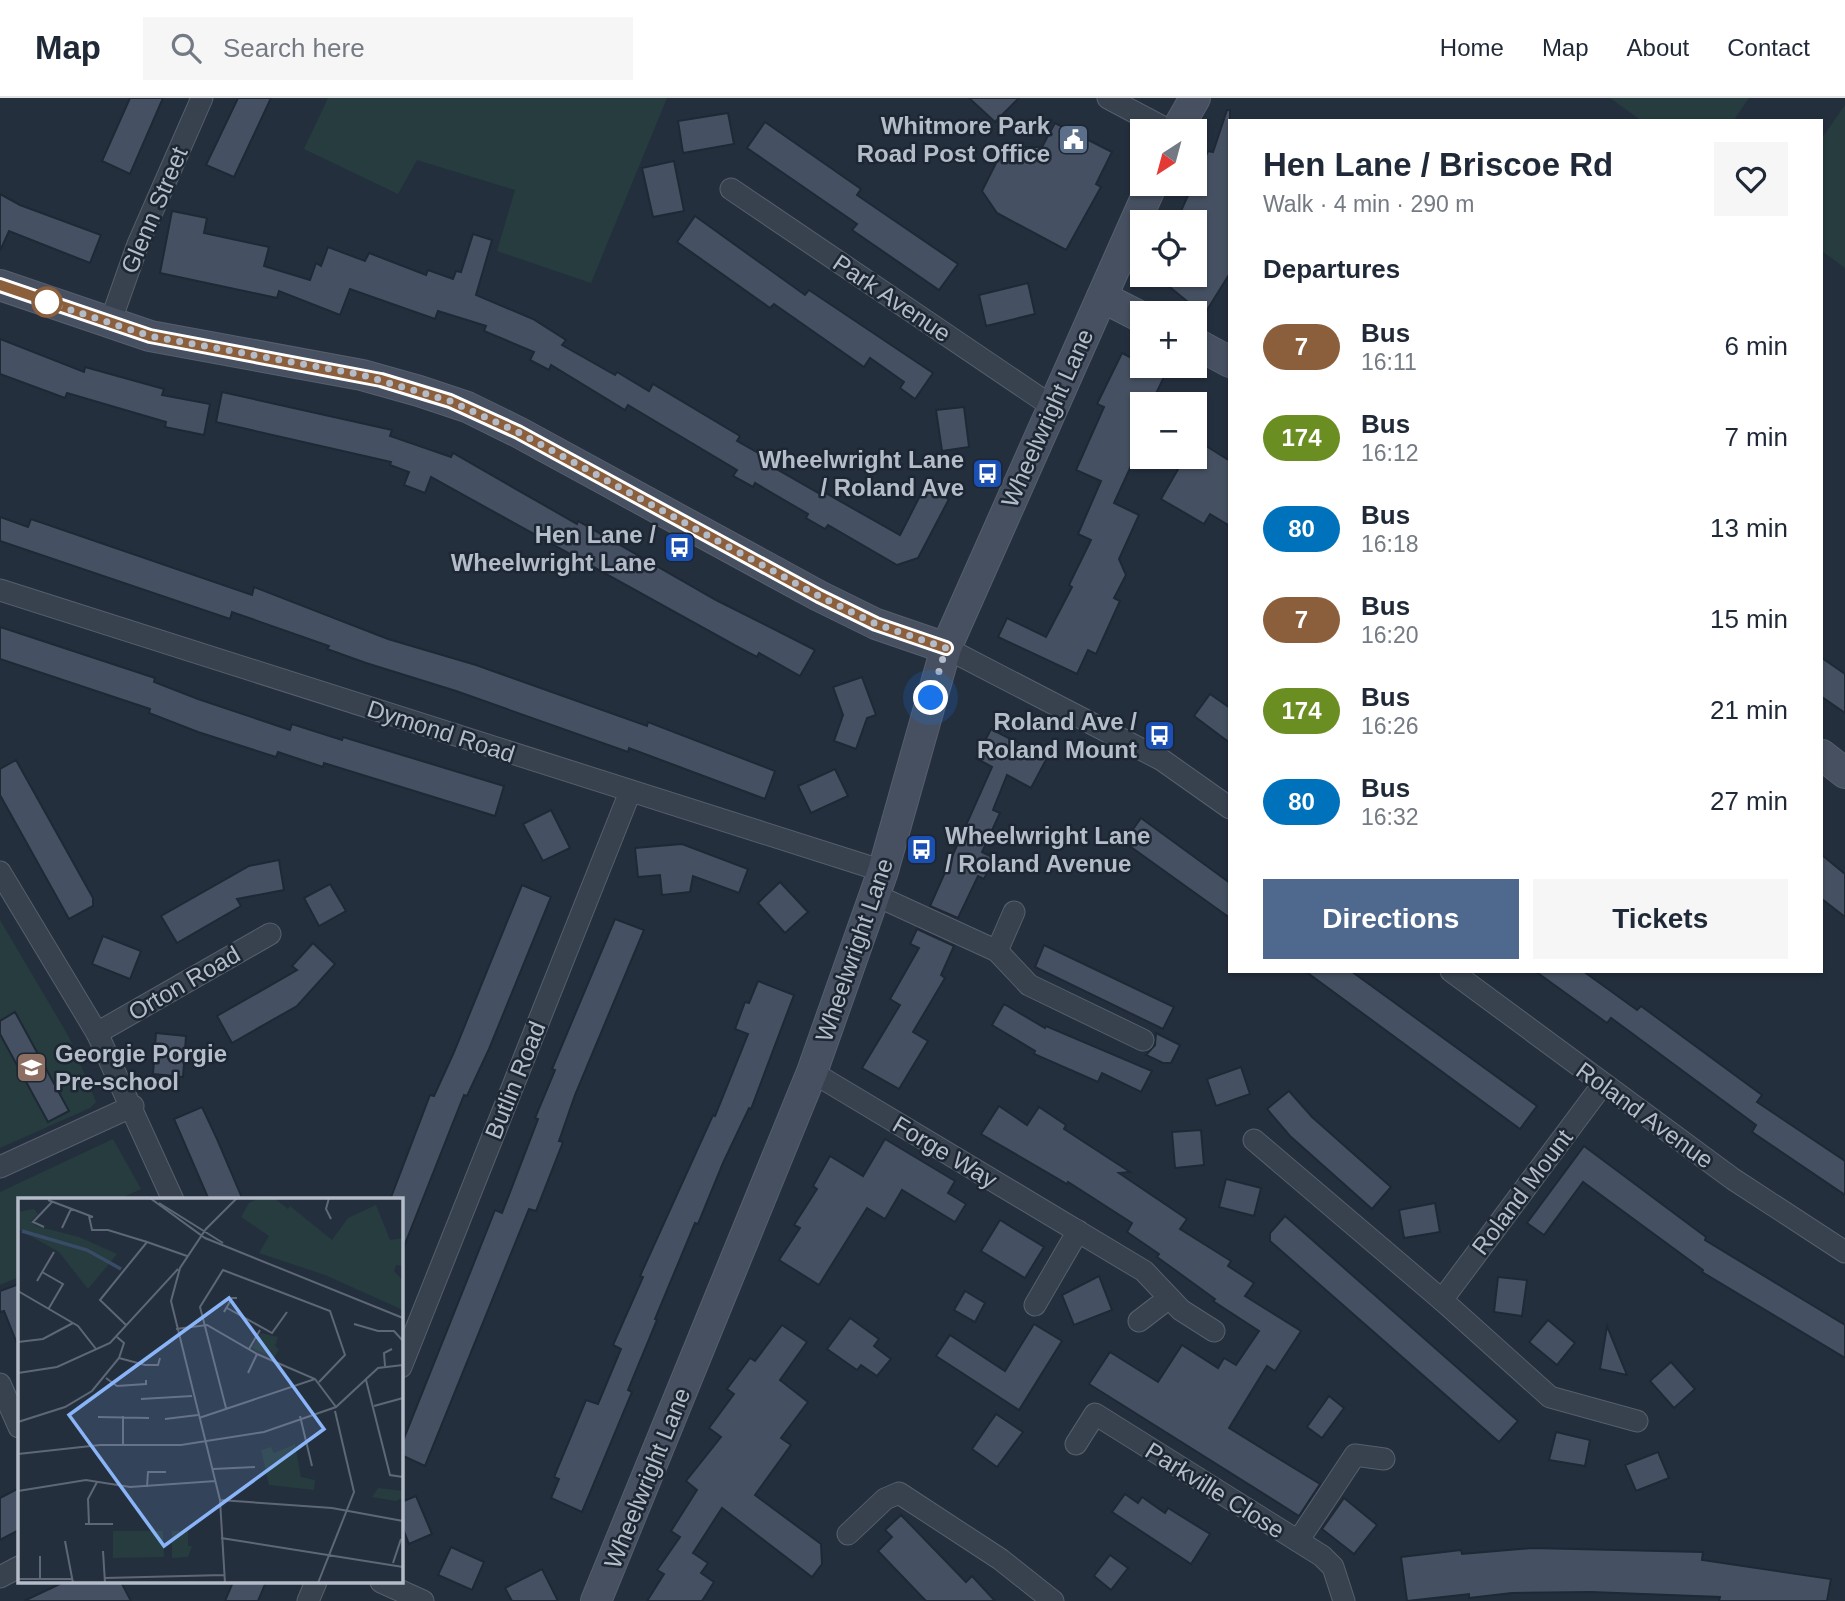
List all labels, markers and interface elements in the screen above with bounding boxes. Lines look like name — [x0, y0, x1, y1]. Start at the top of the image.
search box — [143, 17, 633, 80]
text: Map — [35, 29, 101, 66]
icon: search — [167, 29, 205, 67]
text: Search here — [223, 33, 365, 63]
text: Home — [1440, 34, 1504, 61]
text: Map — [1542, 34, 1589, 61]
text: About — [1627, 34, 1689, 61]
text: Contact — [1727, 34, 1810, 61]
place label: Whitmore Park Road Post Office — [857, 112, 1051, 167]
north arrow — [1130, 119, 1208, 196]
map controls — [1130, 119, 1207, 469]
public building icon: Whitmore Park Road Post Office — [1056, 122, 1090, 156]
street label: Glenn Street — [115, 142, 193, 277]
button: heart — [1714, 142, 1788, 216]
text: Hen Lane / Briscoe Rd — [1263, 146, 1613, 183]
text: Walk · 4 min · 290 m — [1263, 191, 1474, 217]
button: locate — [1130, 210, 1207, 287]
street label: Park Avenue — [828, 249, 956, 347]
text: Departures — [1263, 254, 1400, 284]
unlabelled marker — [32, 287, 62, 317]
button: + — [1130, 301, 1207, 378]
text: Bus — [1361, 318, 1410, 348]
street label: Wheelwright Lane — [996, 325, 1098, 511]
text: 6 min — [1724, 331, 1788, 361]
text: 7 — [1295, 333, 1308, 360]
text: 16:11 — [1361, 349, 1417, 375]
button: − — [1130, 392, 1207, 469]
text: Bus — [1361, 409, 1410, 439]
text: 7 min — [1724, 422, 1788, 452]
text: 174 — [1281, 424, 1322, 451]
text: 16:12 — [1361, 440, 1419, 466]
place label: Wheelwright Lane / Roland Ave — [759, 446, 964, 501]
bus stop icon: Wheelwright Lane / Roland Ave — [970, 456, 1004, 490]
text: Bus — [1361, 500, 1410, 530]
text: 13 min — [1710, 513, 1788, 543]
text: 80 — [1288, 515, 1315, 542]
place label: Hen Lane / Wheelwright Lane — [451, 521, 656, 576]
bus stop icon: Hen Lane / Wheelwright Lane — [662, 531, 696, 565]
text: 16:18 — [1361, 531, 1419, 557]
text: Bus — [1361, 591, 1410, 621]
text: 15 min — [1710, 604, 1788, 634]
text: 7 — [1295, 606, 1308, 633]
text: 16:20 — [1361, 622, 1419, 648]
your location — [913, 680, 948, 715]
text: Bus — [1361, 682, 1410, 712]
street label: Dymond Road — [364, 694, 518, 768]
text: 21 min — [1710, 695, 1788, 725]
text: 174 — [1281, 697, 1322, 724]
place label: Roland Ave / Roland Mount — [977, 708, 1137, 763]
text: 16:26 — [1361, 713, 1419, 739]
bus stop icon: Roland Ave / Roland Mount — [1143, 718, 1177, 752]
text: Bus — [1361, 773, 1410, 803]
text: 27 min — [1710, 786, 1788, 816]
text: 80 — [1288, 788, 1315, 815]
text: 16:32 — [1361, 804, 1419, 830]
place label: Wheelwright Lane / Roland Avenue — [945, 822, 1150, 877]
bus stop icon: Wheelwright Lane / Roland Avenue — [905, 832, 939, 866]
street label: Wheelwright Lane — [810, 855, 898, 1045]
button: Directions — [1263, 879, 1519, 959]
button: Tickets — [1533, 879, 1788, 959]
street label: Orton Road — [124, 940, 244, 1026]
street label: Butlin Road — [479, 1017, 551, 1143]
place label: Georgie Porgie Pre-school — [55, 1040, 227, 1095]
school or university icon: Georgie Porgie Pre-school — [15, 1050, 49, 1084]
street label: Roland Avenue — [1571, 1056, 1719, 1174]
street label: Forge Way — [888, 1110, 1002, 1194]
street label: Roland Mount — [1466, 1124, 1578, 1260]
inset map — [18, 1198, 402, 1584]
street label: Wheelwright Lane — [599, 1384, 695, 1572]
street label: Parkville Close — [1141, 1436, 1289, 1544]

